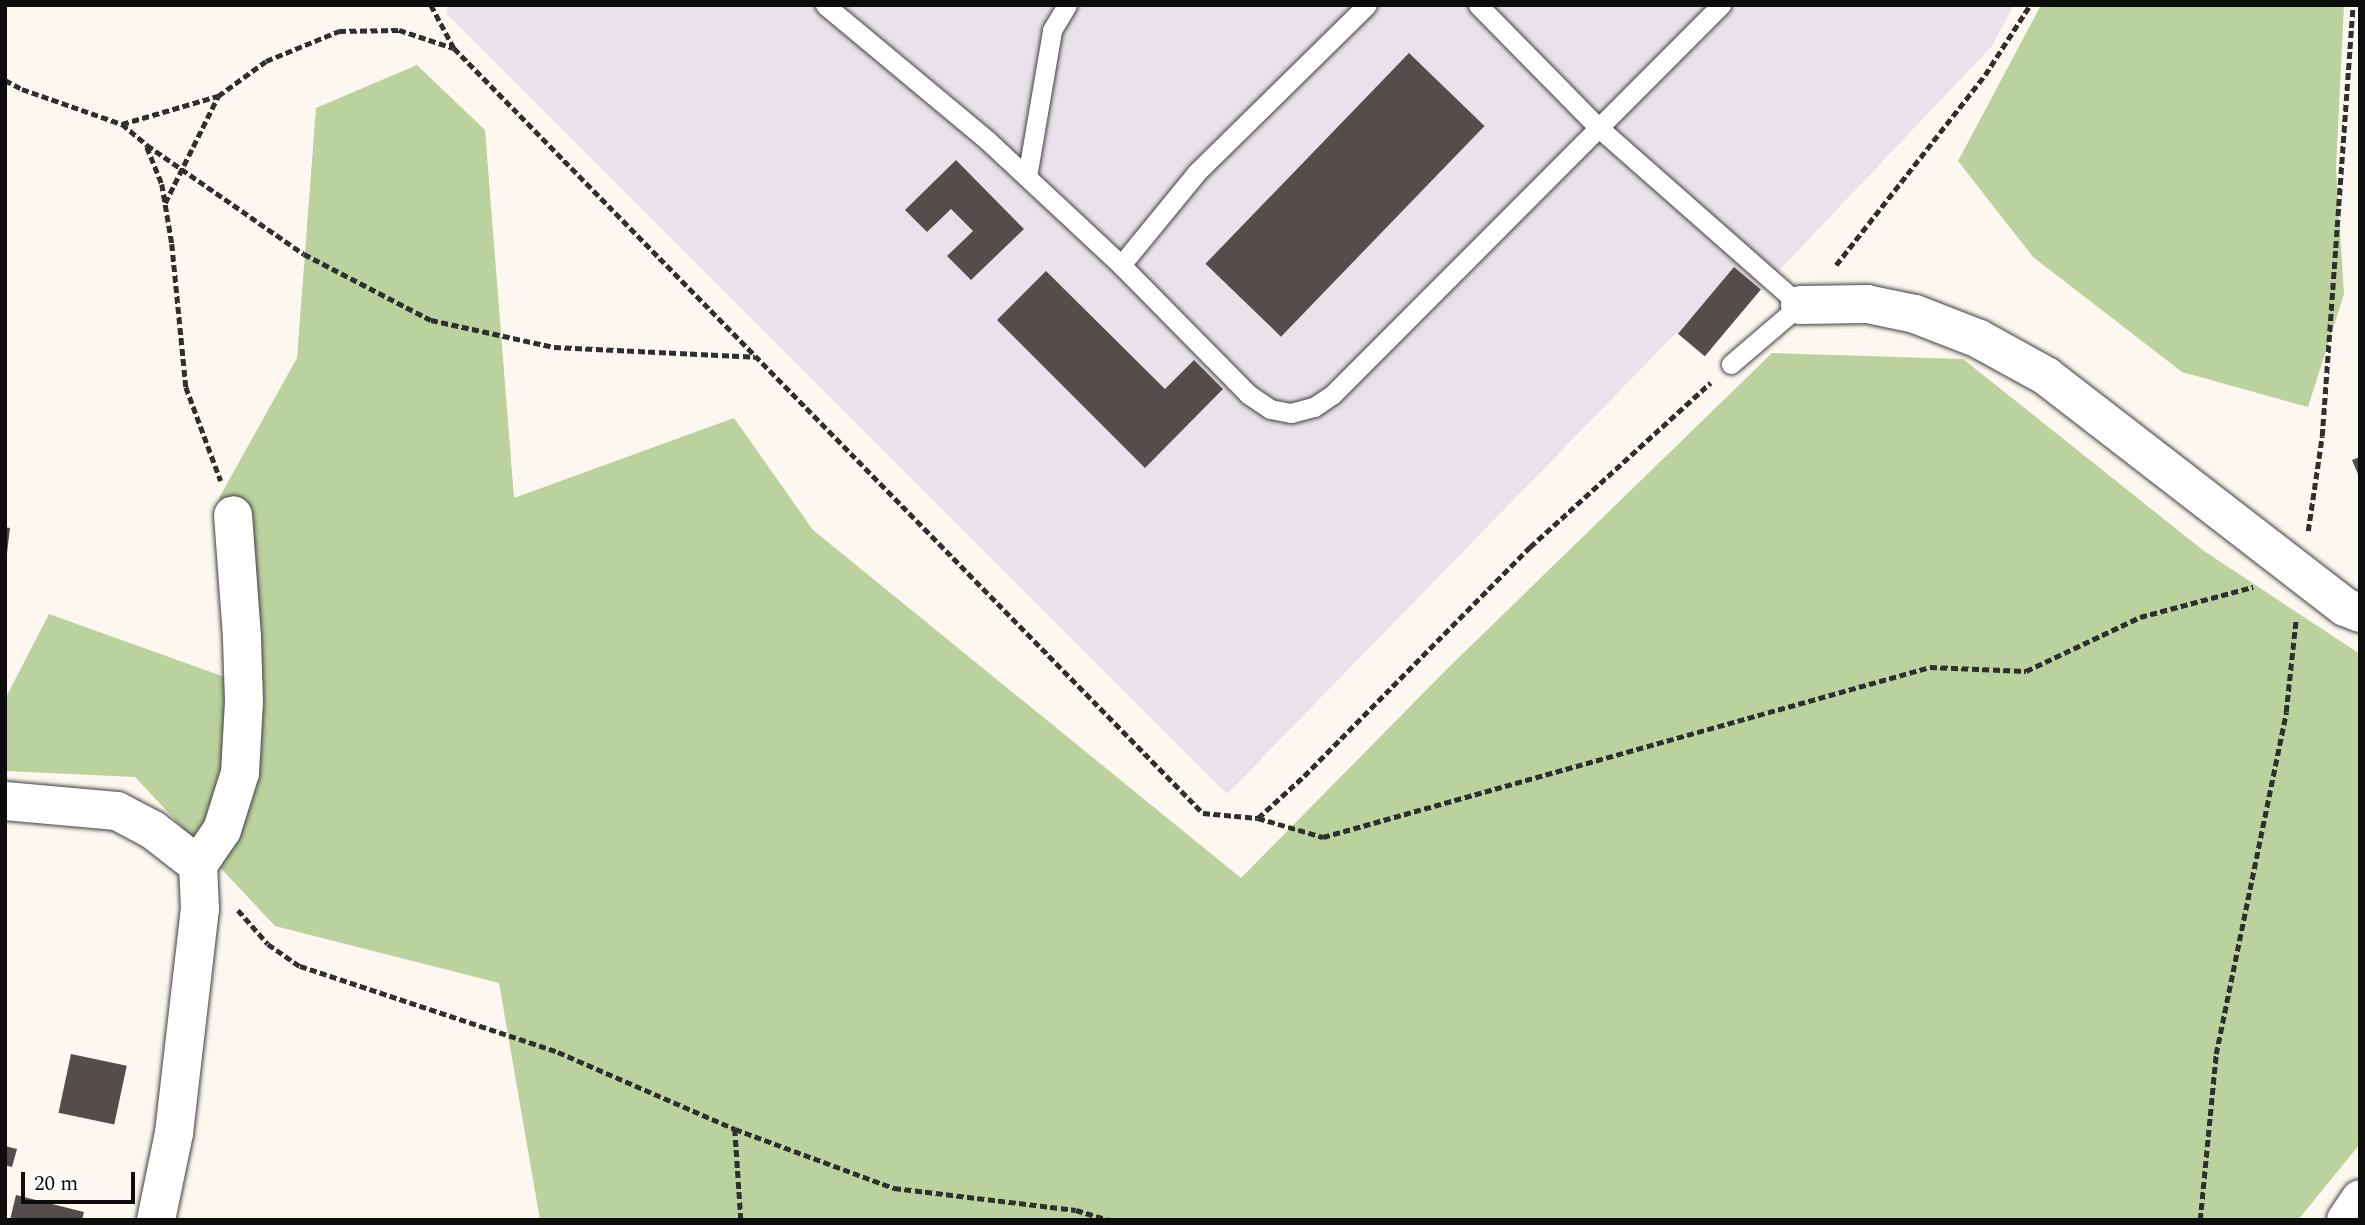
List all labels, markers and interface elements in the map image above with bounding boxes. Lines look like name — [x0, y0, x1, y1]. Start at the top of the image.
scale bar — [24, 1158, 138, 1202]
text: 20 m — [34, 1168, 78, 1200]

